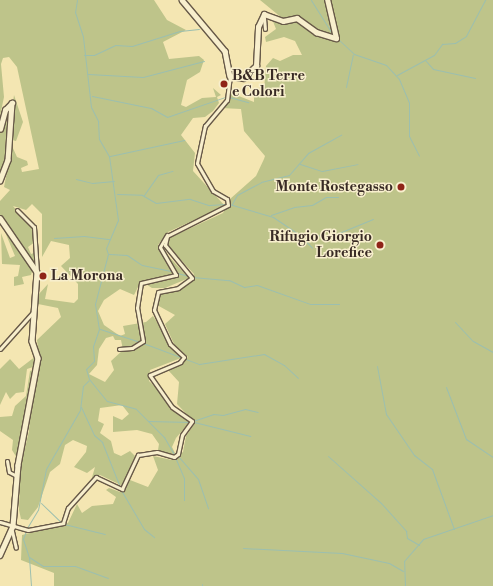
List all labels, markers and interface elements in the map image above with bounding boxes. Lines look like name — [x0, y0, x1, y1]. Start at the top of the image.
place label: B&B Terre e Colori — [232, 68, 305, 100]
marker: B&B Terre e Colori — [219, 79, 229, 89]
place label: Monte Rostegasso — [275, 179, 393, 195]
marker: Monte Rostegasso — [396, 182, 406, 192]
place label: Rifugio Giorgio Lorefice — [270, 229, 372, 262]
marker: Rifugio Giorgio Lorefice — [375, 240, 385, 250]
place label: La Morona — [51, 268, 123, 284]
marker: La Morona — [38, 271, 48, 281]

